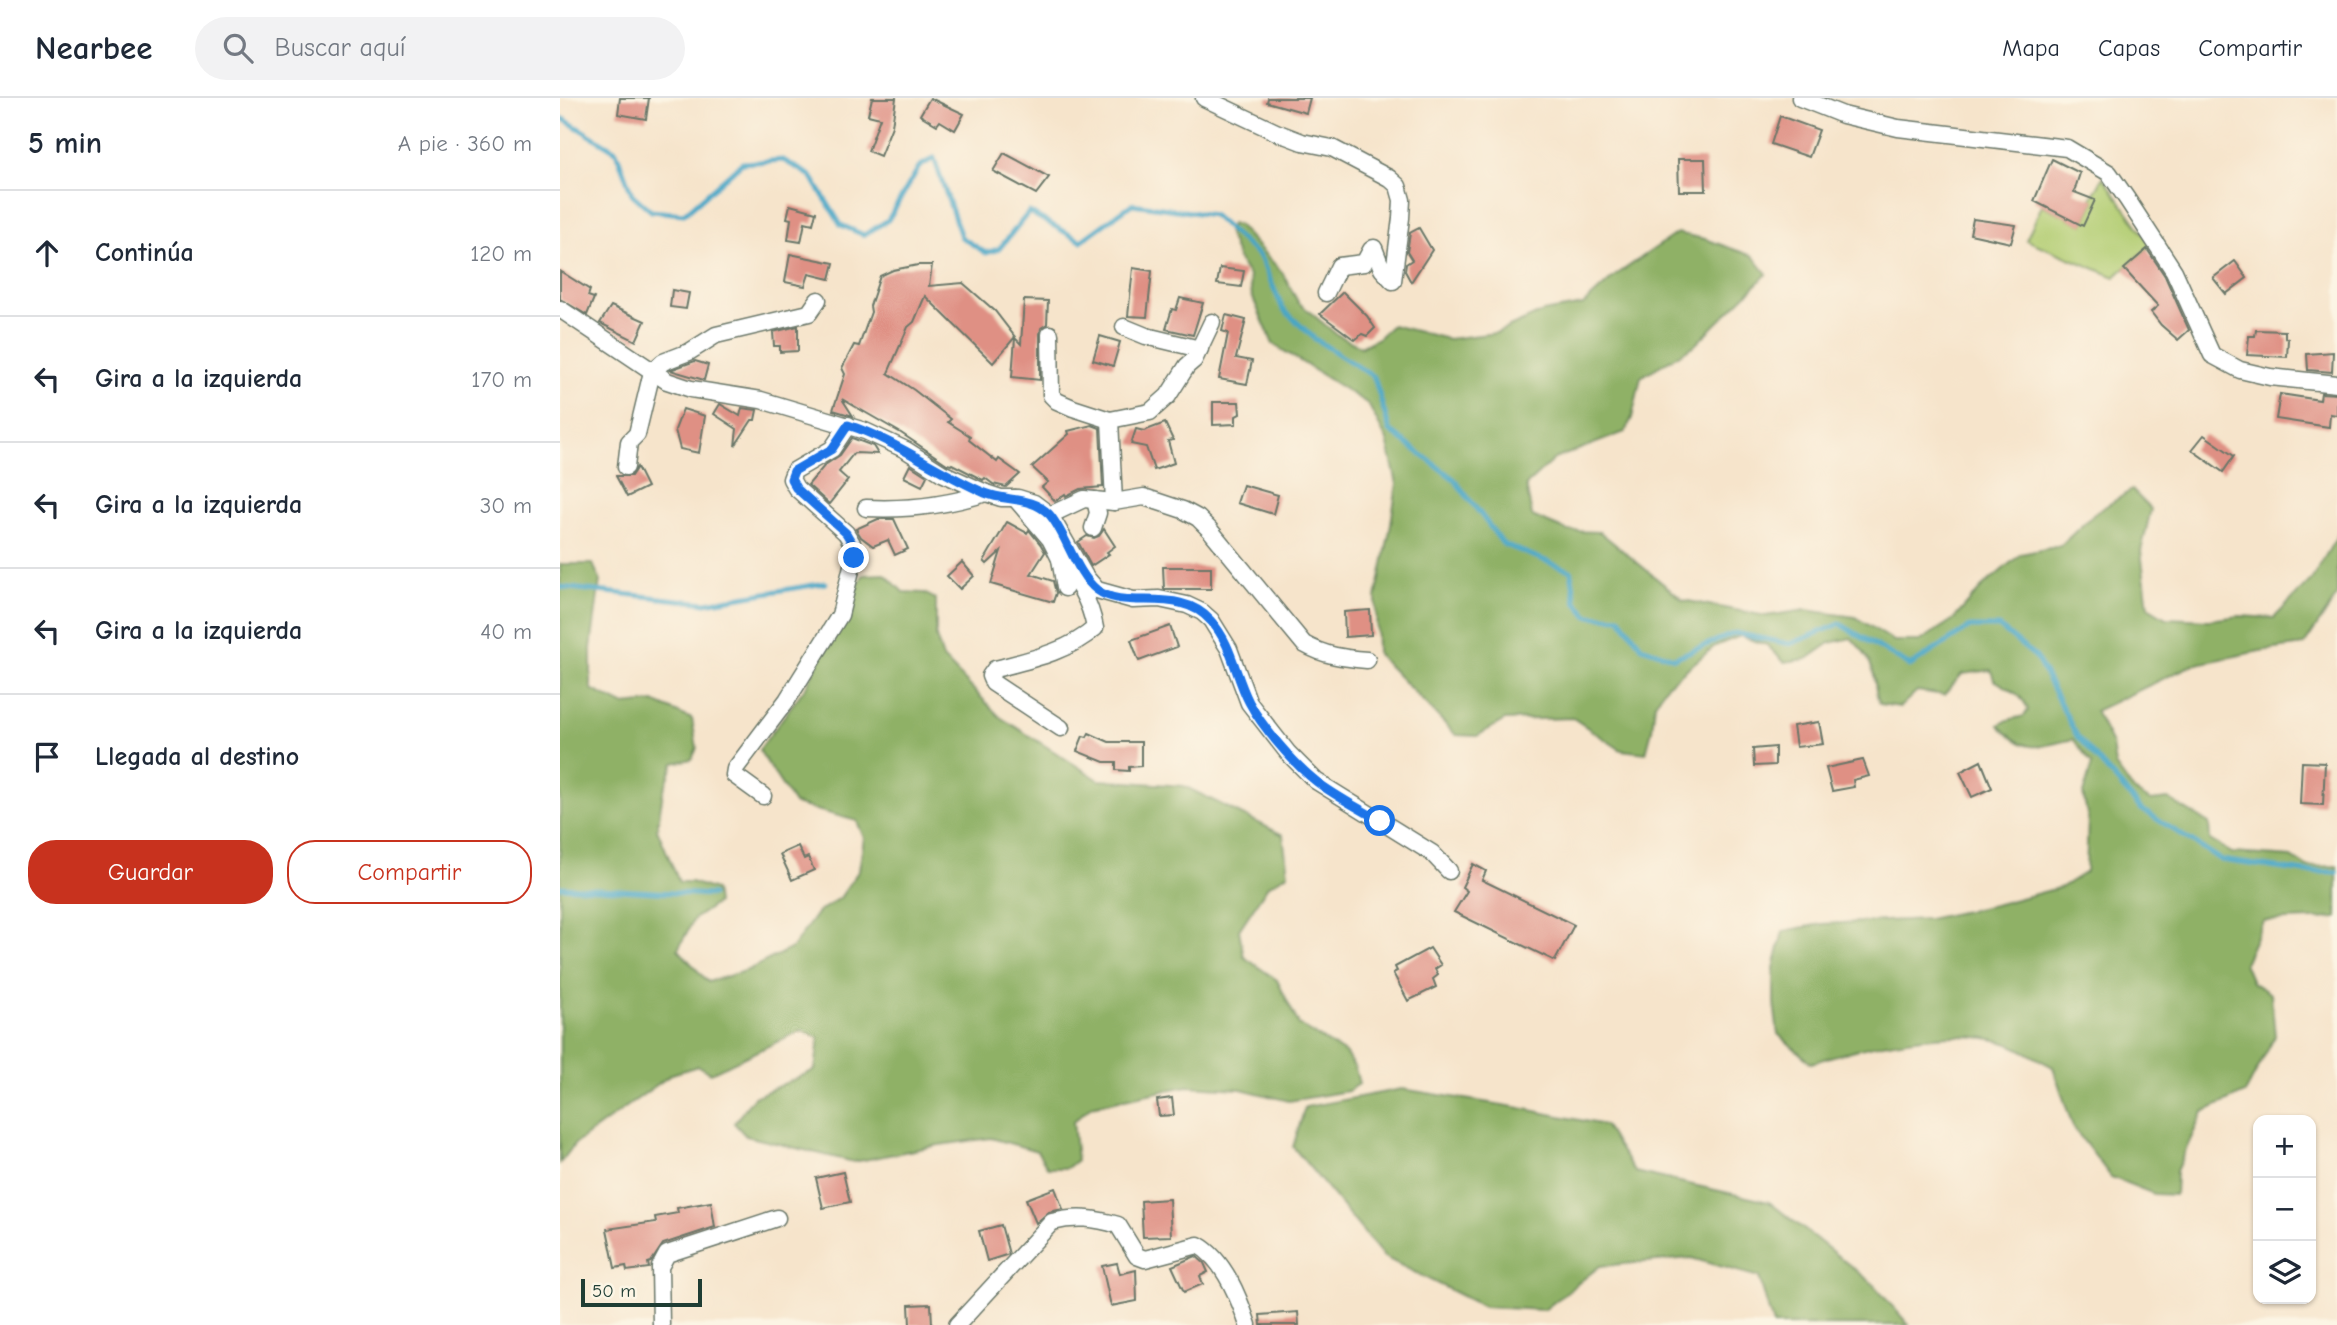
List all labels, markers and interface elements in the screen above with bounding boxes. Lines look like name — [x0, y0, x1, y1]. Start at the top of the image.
search box — [195, 17, 685, 80]
text: Nearbee — [35, 29, 153, 67]
icon: search — [219, 29, 257, 67]
text: Buscar aquí — [275, 33, 406, 63]
text: Mapa — [2002, 34, 2060, 62]
text: Capas — [2098, 34, 2160, 62]
text: Compartir — [2198, 34, 2302, 62]
text: 5 min — [28, 126, 102, 161]
text: A pie · 360 m — [398, 130, 532, 157]
icon: ahead — [28, 234, 66, 272]
text: Continúa — [95, 238, 194, 268]
text: 120 m — [470, 240, 532, 267]
icon: left — [28, 360, 66, 398]
text: Gira a la izquierda — [95, 364, 302, 394]
text: 170 m — [471, 366, 532, 393]
icon: left — [28, 486, 66, 524]
text: Gira a la izquierda — [95, 490, 302, 520]
text: 30 m — [480, 492, 532, 519]
route end — [838, 542, 869, 573]
icon: left — [28, 612, 66, 650]
text: Gira a la izquierda — [95, 616, 302, 646]
text: 40 m — [480, 618, 532, 645]
icon: arrive — [28, 738, 66, 776]
text: Llegada al destino — [95, 742, 299, 772]
route start — [1364, 805, 1395, 836]
button: Guardar — [28, 840, 273, 904]
button: Compartir — [287, 840, 532, 904]
map controls — [2253, 1115, 2316, 1304]
button: + — [2253, 1115, 2316, 1178]
button: − — [2253, 1178, 2316, 1241]
button: layers — [2253, 1241, 2316, 1304]
scale bar — [581, 1276, 702, 1308]
text: 50 m — [592, 1280, 636, 1302]

